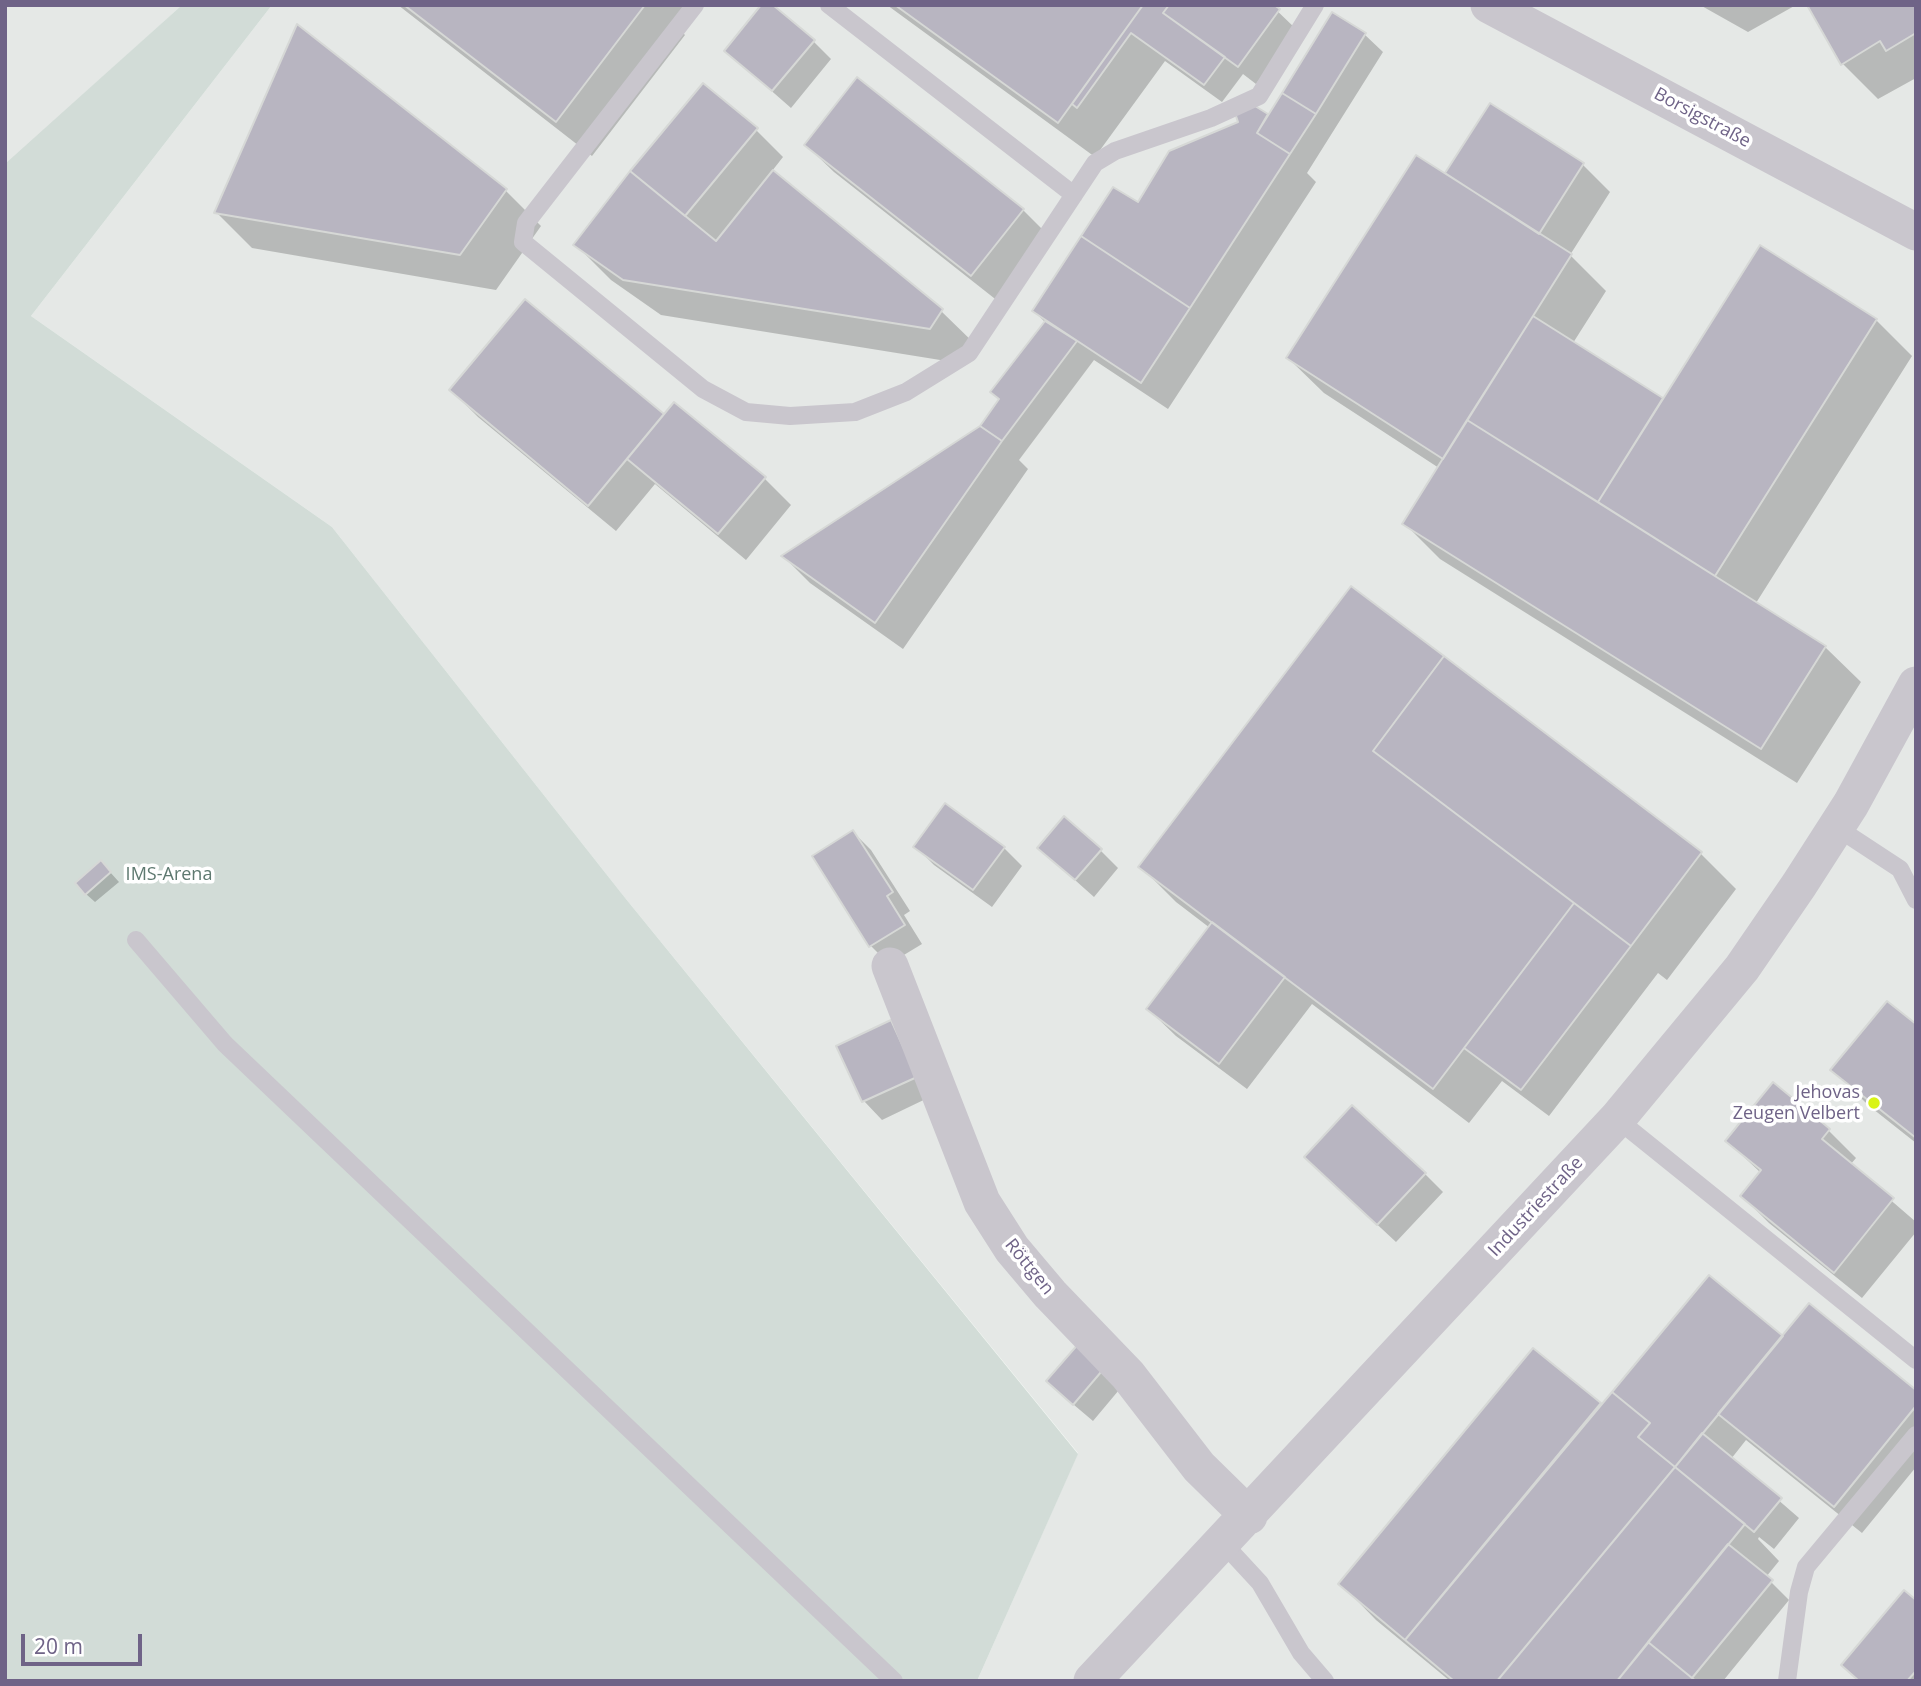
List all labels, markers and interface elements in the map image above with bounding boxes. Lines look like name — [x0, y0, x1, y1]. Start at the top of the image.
street label: Borsigstraße — [1650, 83, 1754, 153]
park label: IMS-Arena — [126, 864, 212, 886]
place label: Jehovas Zeugen Velbert — [1733, 1082, 1860, 1124]
marker: Jehovas Zeugen Velbert — [1866, 1095, 1882, 1111]
street label: Industriestraße — [1484, 1153, 1588, 1261]
street label: Röttgen — [1000, 1235, 1058, 1299]
scale bar — [24, 1620, 145, 1664]
text: 20 m — [34, 1632, 83, 1660]

